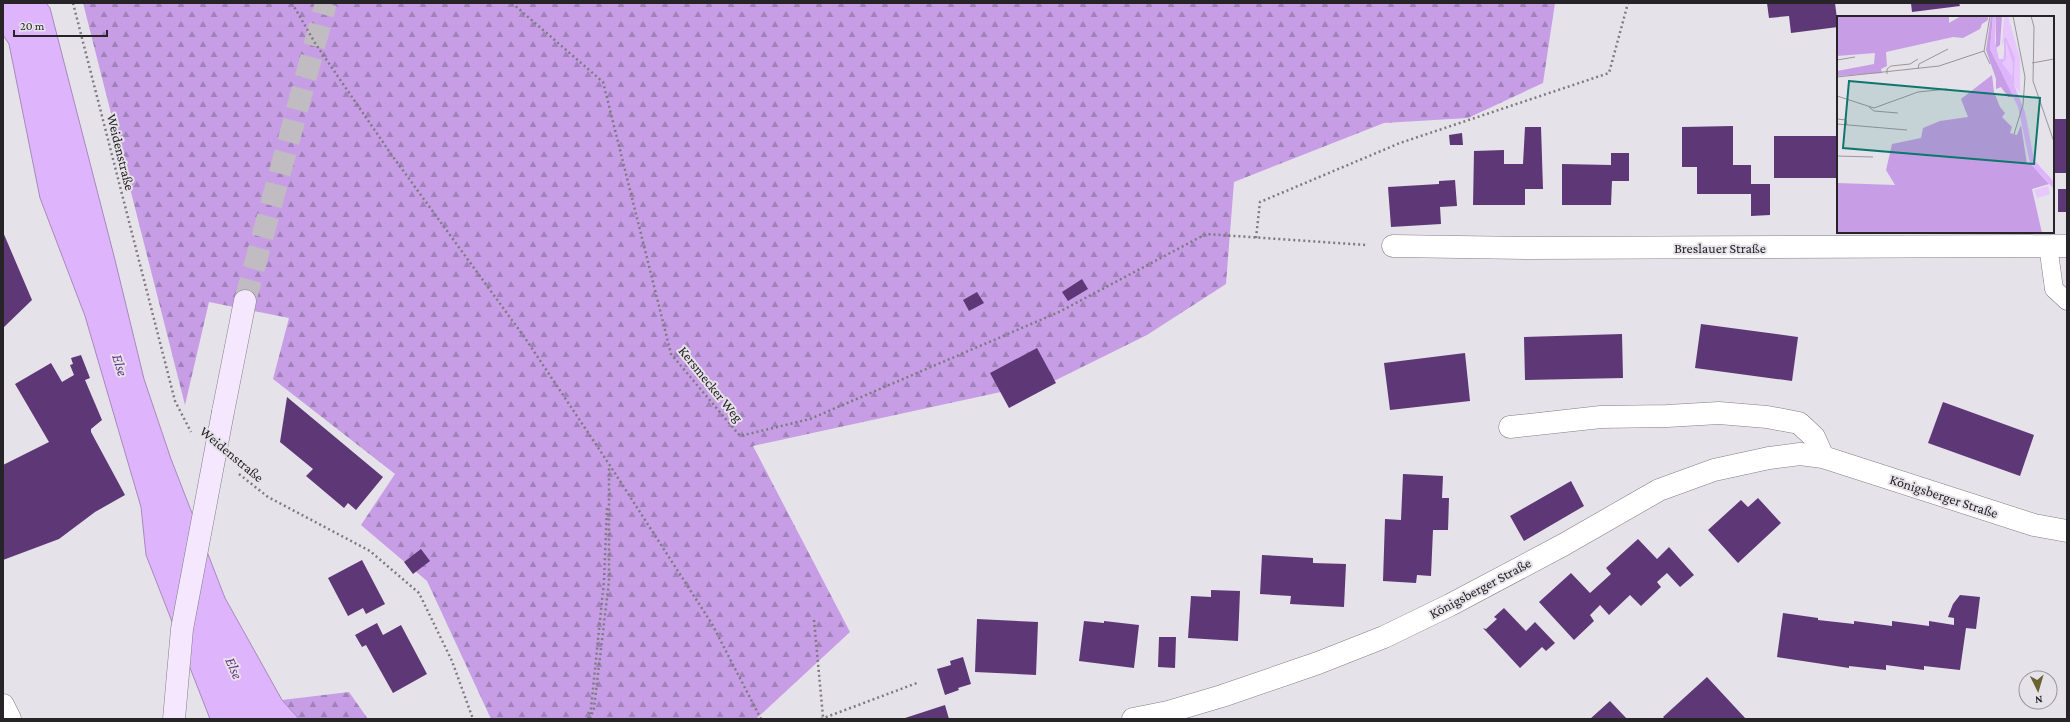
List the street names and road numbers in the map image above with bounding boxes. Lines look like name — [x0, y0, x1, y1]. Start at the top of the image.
street label: Weidenstraße — [104, 112, 138, 192]
street label: Breslauer Straße — [1674, 240, 1766, 256]
street label: Kersmecker Weg — [675, 343, 747, 425]
street label: Weidenstraße — [197, 423, 267, 485]
street label: Königsberger Straße — [1888, 471, 2000, 521]
street label: Königsberger Straße — [1426, 554, 1534, 622]

